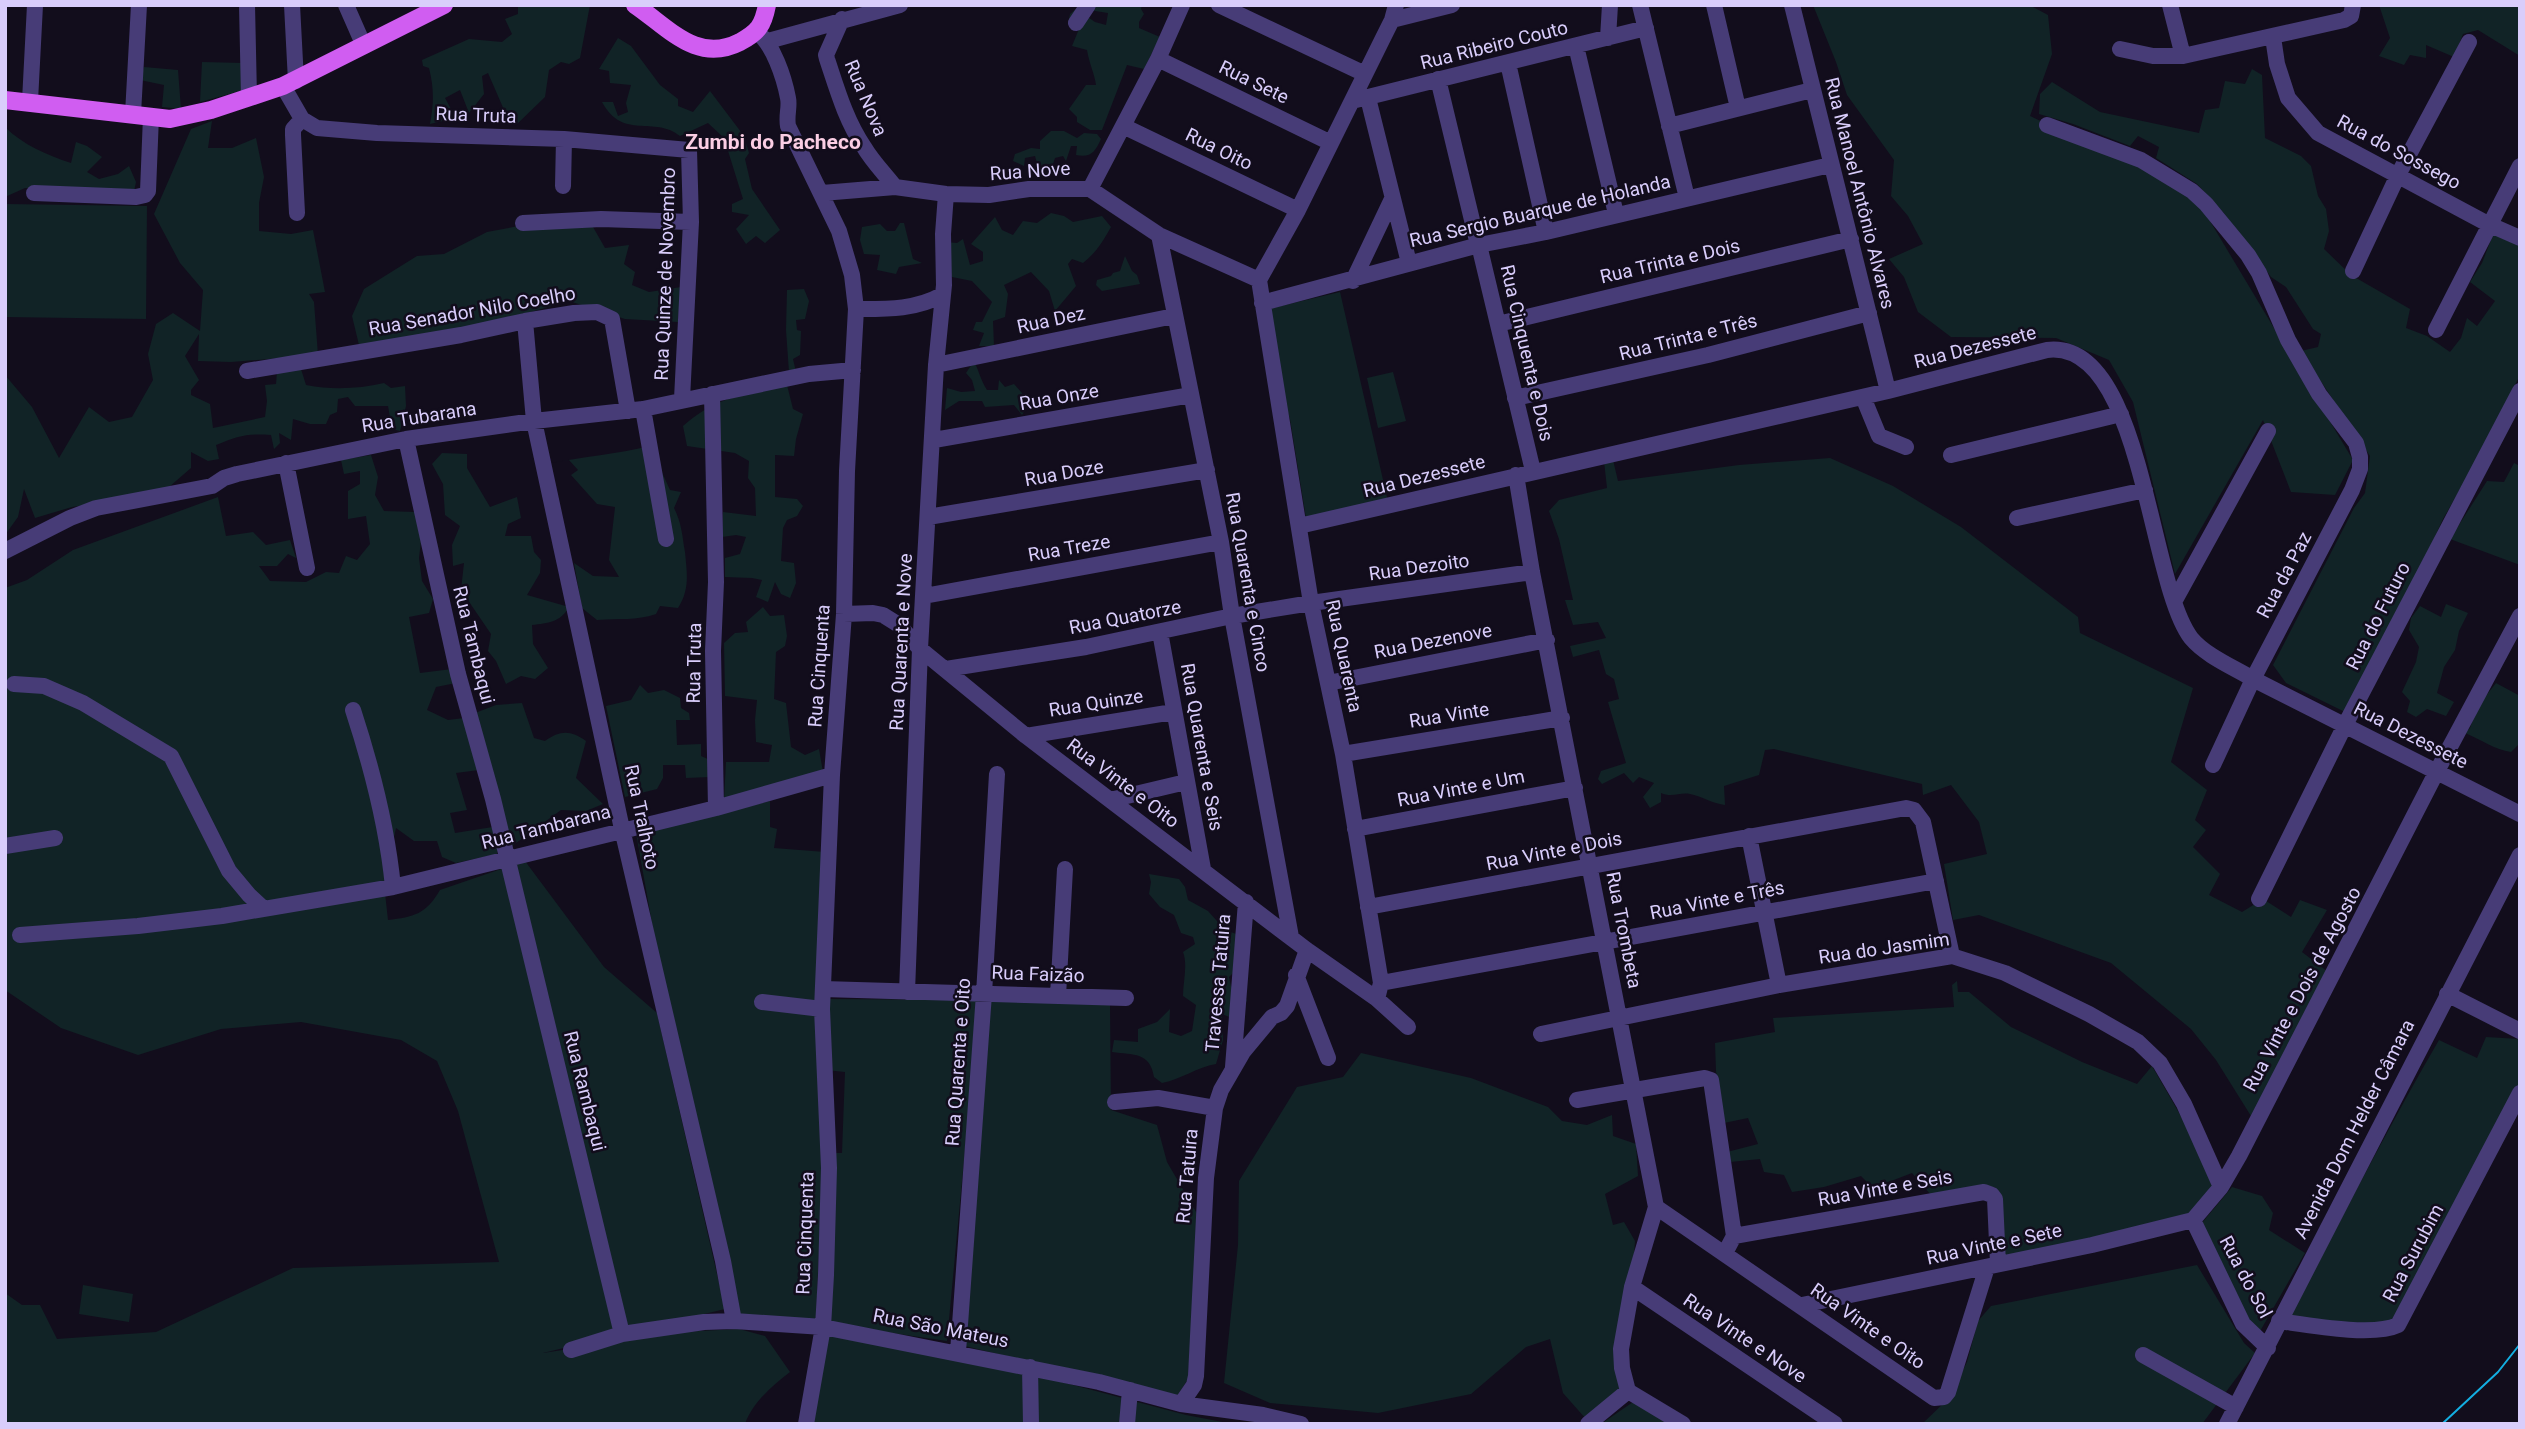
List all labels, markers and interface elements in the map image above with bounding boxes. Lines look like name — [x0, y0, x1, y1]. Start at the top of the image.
street label: Rua Ribeiro Couto — [1418, 16, 1570, 74]
street label: Rua Sete — [1215, 55, 1293, 109]
street label: Rua Nova — [840, 56, 892, 140]
street label: Rua Manoel Antônio Alvares — [1820, 75, 1900, 311]
street label: Rua Truta — [435, 102, 517, 128]
street label: Rua do Sossego — [2333, 110, 2465, 194]
street label: Rua Oito — [1182, 123, 1256, 175]
district label: Zumbi do Pacheco — [685, 130, 861, 154]
street label: Rua Nove — [989, 157, 1071, 185]
street label: Rua Quinze de Novembro — [650, 167, 680, 381]
street label: Rua Sergio Buarque de Holanda — [1407, 170, 1673, 252]
street label: Rua Trinta e Dois — [1598, 234, 1742, 288]
street label: Rua Cinquenta e Dois — [1496, 263, 1558, 443]
street label: Rua Senador Nilo Coelho — [367, 281, 577, 341]
street label: Rua Dez — [1015, 302, 1087, 338]
street label: Rua Trinta e Três — [1617, 309, 1759, 365]
street label: Rua Dezessete — [1912, 321, 2038, 373]
street label: Rua Onze — [1018, 379, 1100, 415]
street label: Rua Tubarana — [360, 397, 478, 437]
street label: Rua Dezessete — [1361, 450, 1487, 502]
street label: Rua Doze — [1023, 455, 1105, 491]
street label: Rua Quarenta e Cinco — [1221, 490, 1275, 674]
street label: Rua da Paz — [2252, 528, 2316, 622]
street label: Rua Treze — [1026, 529, 1112, 567]
street label: Rua Dezoito — [1367, 549, 1471, 585]
street label: Rua Quarenta e Nove — [885, 553, 917, 731]
street label: Rua do Futuro — [2341, 558, 2415, 674]
street label: Rua Tambaqui — [448, 583, 500, 707]
street label: Rua Quatorze — [1067, 595, 1183, 639]
street label: Rua Quarenta — [1321, 598, 1367, 714]
street label: Rua Cinquenta — [803, 604, 835, 728]
street label: Rua Dezenove — [1372, 618, 1494, 664]
street label: Rua Truta — [682, 622, 706, 704]
street label: Rua Quarenta e Seis — [1176, 661, 1228, 833]
street label: Rua Quinze — [1047, 684, 1145, 722]
street label: Rua Dezessete — [2350, 696, 2472, 774]
street label: Rua Vinte — [1407, 697, 1491, 733]
street label: Rua Vinte e Oito — [1062, 733, 1184, 833]
street label: Rua Tralhoto — [620, 762, 664, 872]
street label: Rua Vinte e Um — [1395, 764, 1527, 812]
street label: Rua Tambarana — [479, 800, 613, 854]
street label: Rua Vinte e Dois — [1484, 827, 1624, 875]
street label: Rua Trombeta — [1601, 870, 1647, 990]
street label: Rua Vinte e Três — [1648, 876, 1786, 924]
street label: Rua Vinte e Dois de Agosto — [2238, 883, 2366, 1095]
street label: Travessa Tatuira — [1201, 913, 1235, 1053]
street label: Rua do Jasmim — [1817, 927, 1951, 969]
street label: Rua Faizão — [991, 961, 1085, 987]
street label: Rua Quarenta e Oito — [941, 977, 975, 1147]
street label: Avenida Dom Helder Câmara — [2289, 1016, 2419, 1242]
street label: Rua Rambaqui — [559, 1029, 611, 1153]
street label: Rua Tatuira — [1171, 1128, 1203, 1224]
street label: Rua Vinte e Seis — [1816, 1165, 1954, 1211]
street label: Rua Cinquenta — [791, 1171, 819, 1295]
street label: Rua Surubim — [2378, 1200, 2448, 1306]
street label: Rua Vinte e Sete — [1924, 1218, 2064, 1270]
street label: Rua do Sol — [2215, 1232, 2277, 1322]
street label: Rua Vinte e Oito — [1806, 1278, 1930, 1374]
street label: Rua Vinte e Nove — [1679, 1288, 1811, 1388]
street label: Rua São Mateus — [871, 1304, 1011, 1352]

